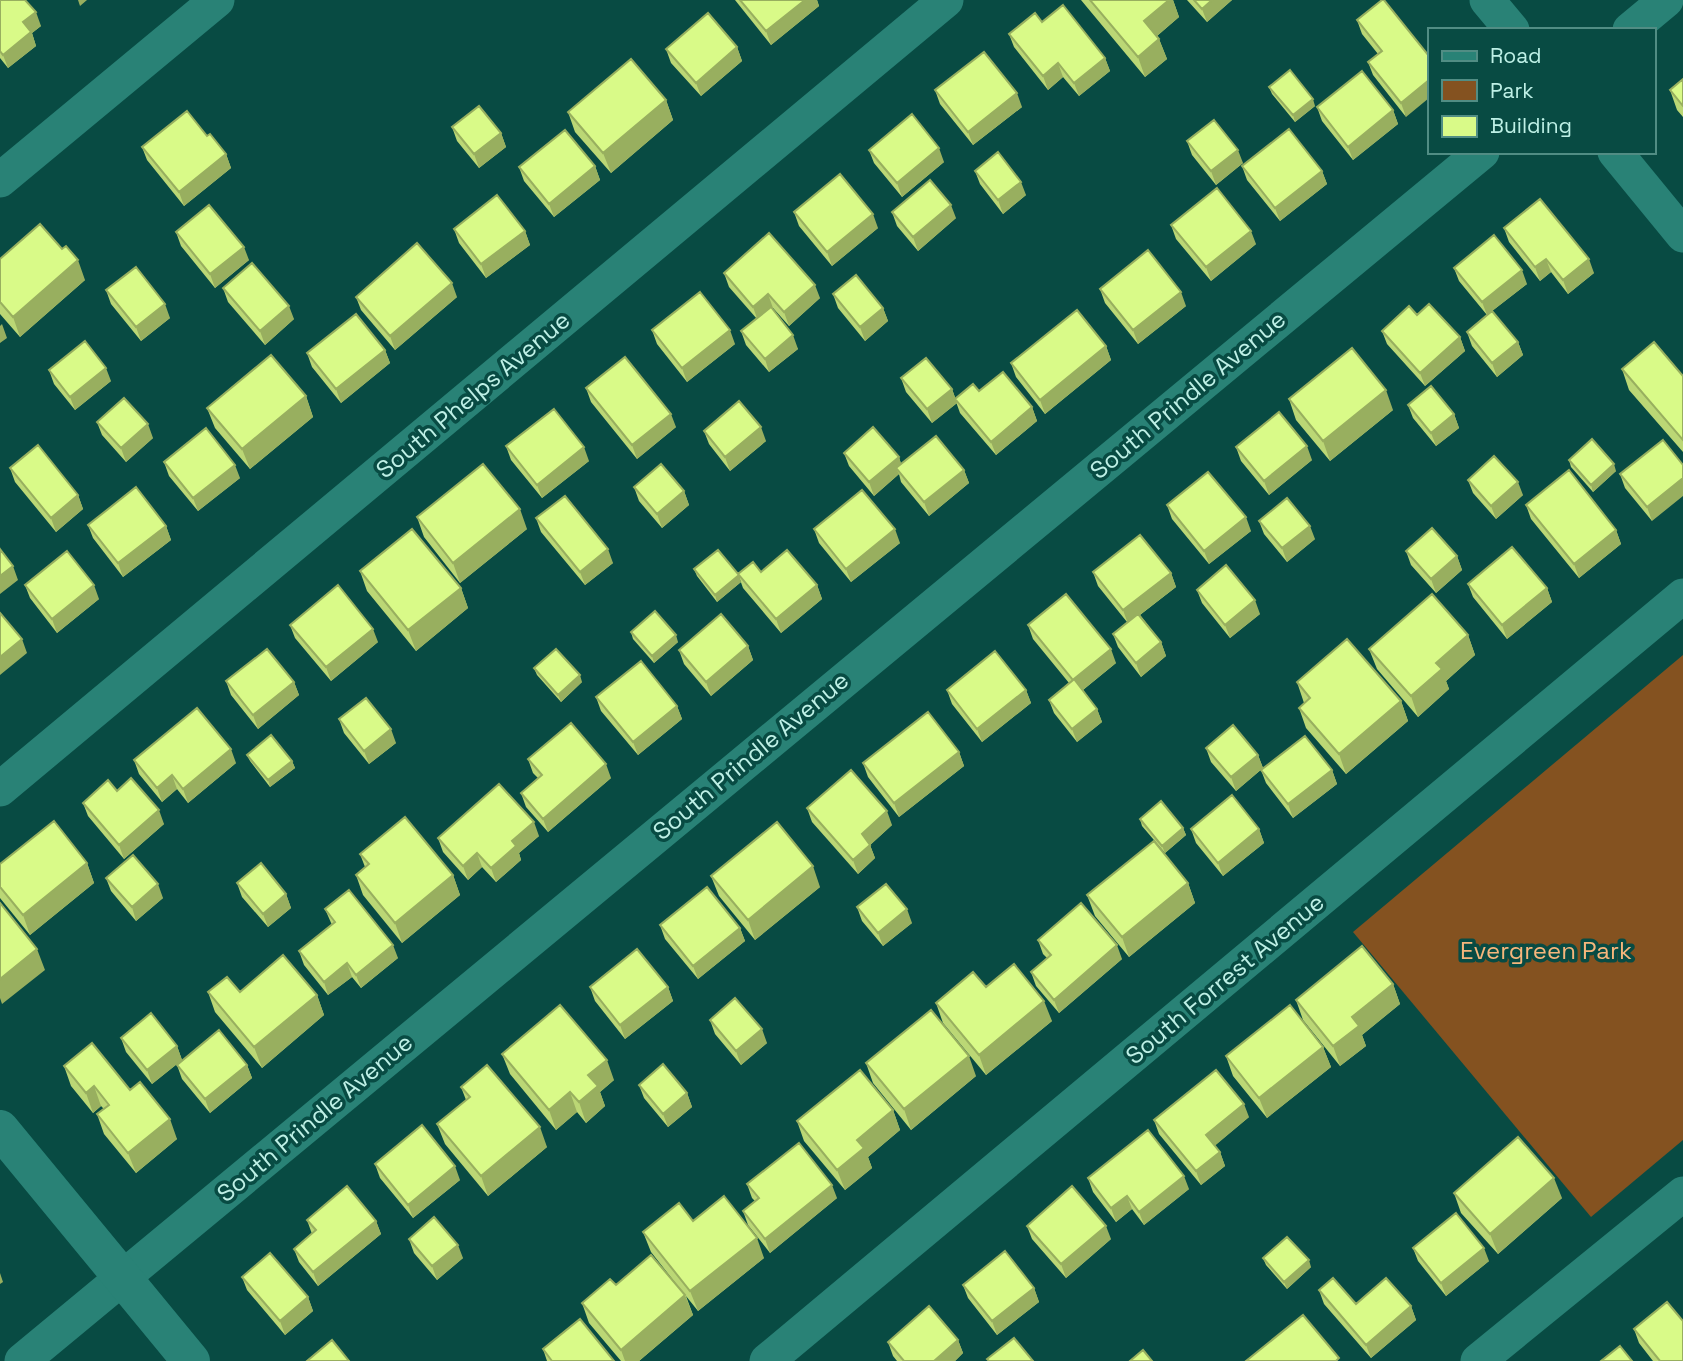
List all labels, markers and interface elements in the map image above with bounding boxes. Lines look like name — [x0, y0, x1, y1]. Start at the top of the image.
legend — [1428, 28, 1655, 154]
text: Road — [1490, 42, 1542, 69]
text: Park — [1490, 77, 1534, 104]
text: Building — [1490, 112, 1572, 139]
street label: South Phelps Avenue — [369, 304, 576, 485]
street label: South Prindle Avenue — [1083, 304, 1292, 486]
street label: South Prindle Avenue — [646, 665, 855, 847]
street label: South Forrest Avenue — [1119, 886, 1330, 1071]
park label: Evergreen Park — [1460, 935, 1632, 966]
street label: South Prindle Avenue — [210, 1027, 419, 1209]

